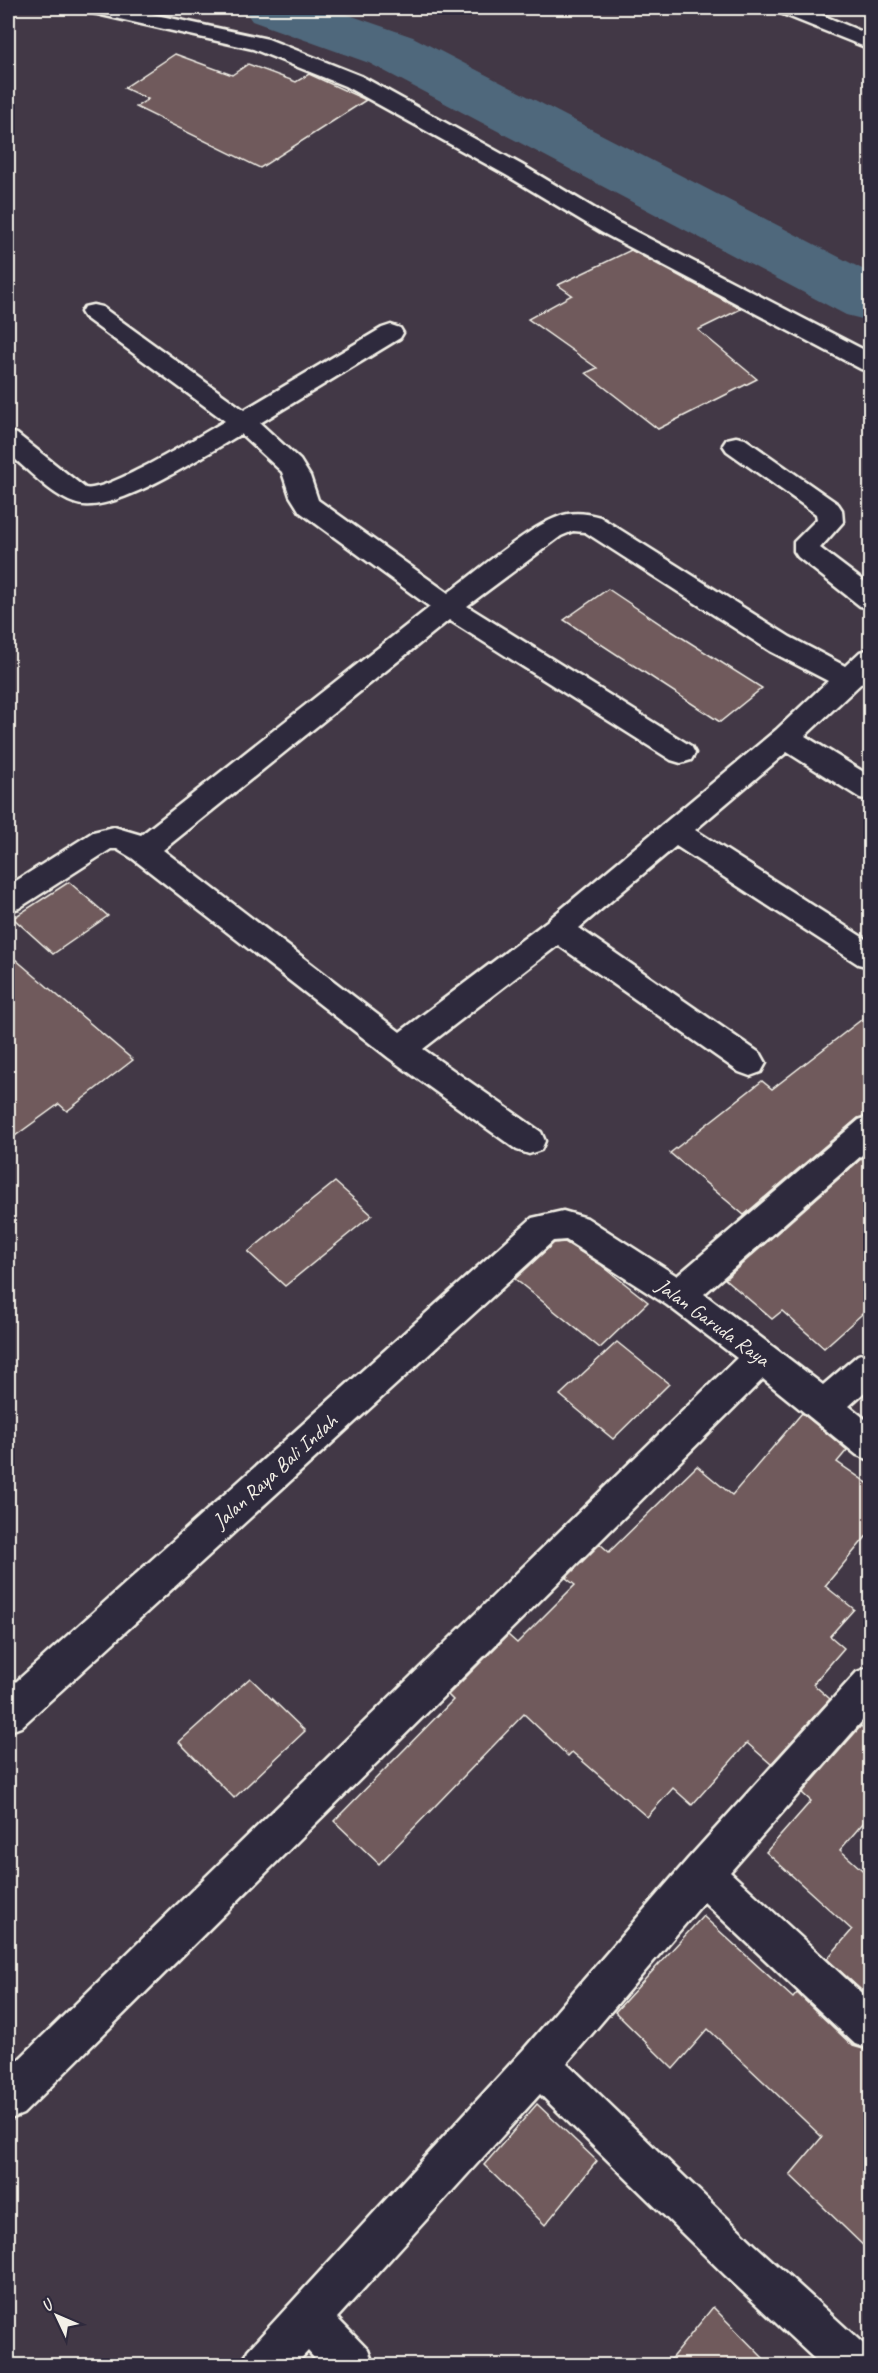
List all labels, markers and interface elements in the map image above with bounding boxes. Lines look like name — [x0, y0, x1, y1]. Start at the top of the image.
street label: Jalan Garuda Raya — [650, 1271, 776, 1373]
street label: Jalan Raya Bali Indah — [206, 1407, 344, 1535]
north arrow — [27, 2286, 87, 2346]
text: U — [37, 2294, 59, 2316]

